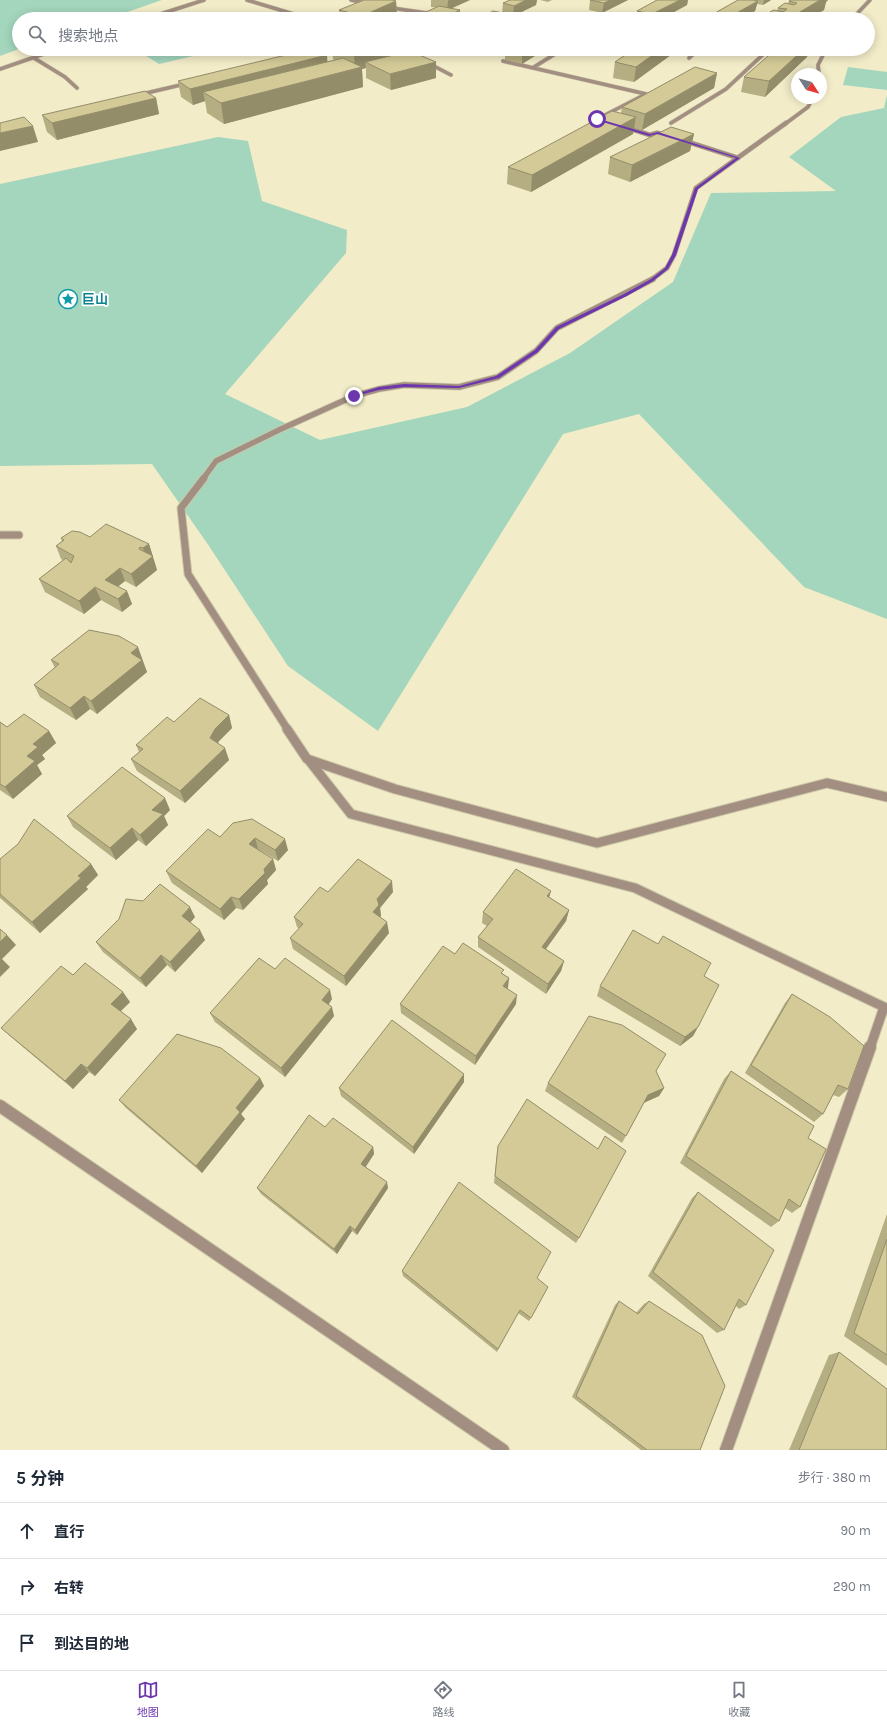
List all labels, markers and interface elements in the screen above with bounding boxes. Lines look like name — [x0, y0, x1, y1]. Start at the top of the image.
search box — [12, 12, 875, 56]
icon: search — [26, 23, 48, 45]
text: 搜索地点 — [58, 27, 118, 45]
north arrow — [791, 68, 827, 104]
route start — [588, 110, 606, 128]
place icon: 巨山 — [57, 288, 79, 310]
place label: 巨山 — [82, 292, 108, 307]
route end — [345, 387, 363, 405]
text: 5 分钟 — [16, 1468, 64, 1488]
text: 步行 · 380 m — [798, 1470, 871, 1485]
icon: ahead — [16, 1520, 38, 1542]
text: 直行 — [54, 1523, 84, 1541]
text: 90 m — [840, 1523, 871, 1538]
icon: right — [16, 1576, 38, 1598]
text: 右转 — [54, 1579, 84, 1597]
text: 290 m — [833, 1579, 871, 1594]
icon: arrive — [16, 1632, 38, 1654]
text: 到达目的地 — [54, 1635, 129, 1653]
tab: 地图 — [137, 1679, 159, 1719]
tab: 路线 — [432, 1679, 454, 1719]
tab: 收藏 — [728, 1679, 750, 1719]

